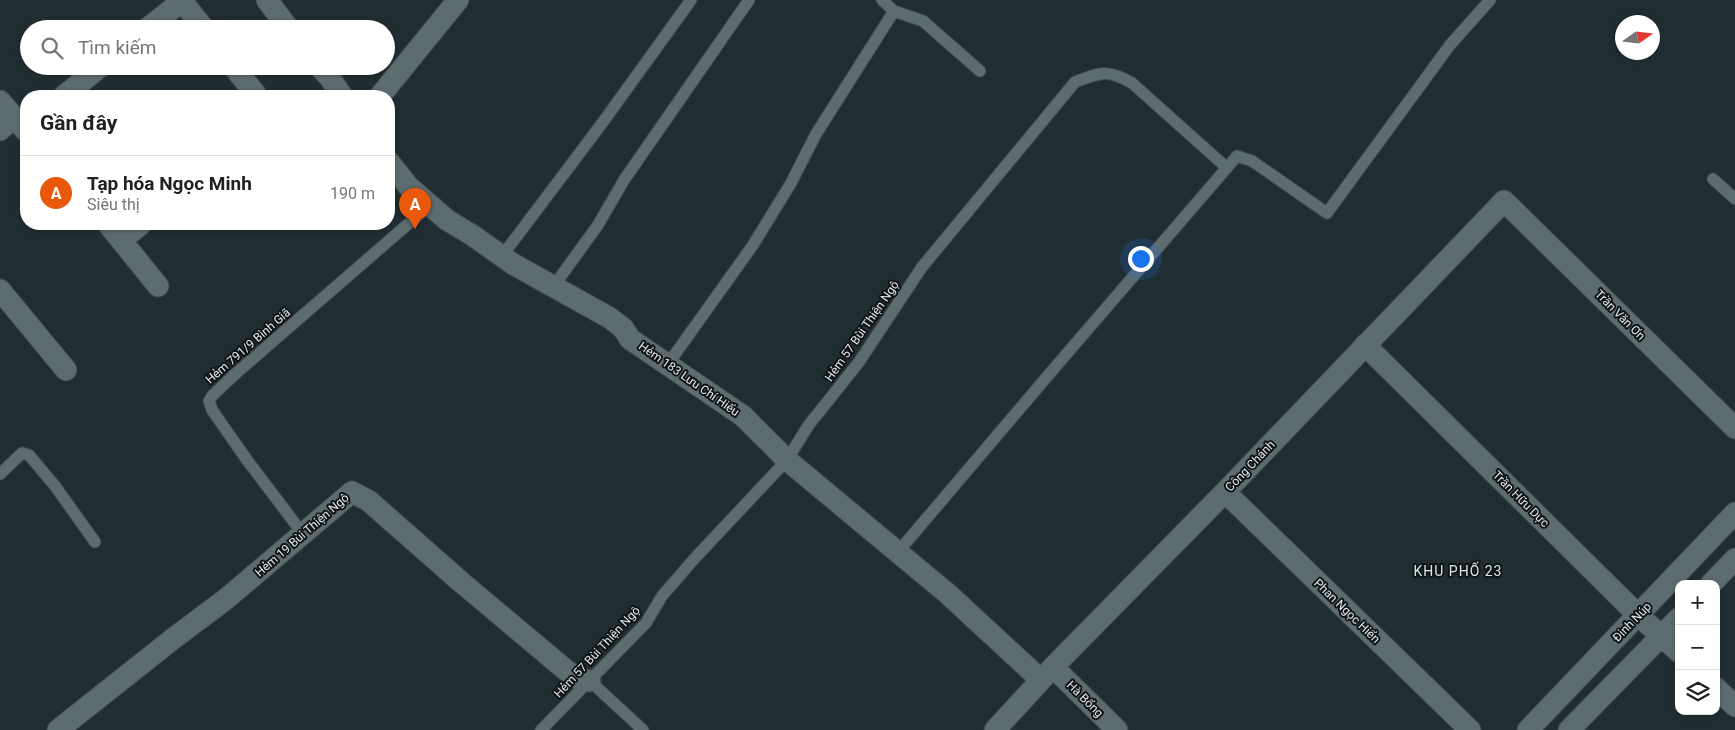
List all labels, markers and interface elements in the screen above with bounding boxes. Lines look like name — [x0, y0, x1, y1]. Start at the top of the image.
north arrow — [1615, 15, 1660, 60]
search box — [20, 20, 395, 75]
icon: search — [38, 34, 66, 62]
text: Tìm kiếm — [78, 36, 156, 59]
text: Gần đây — [40, 111, 117, 135]
text: Tạp hóa Ngọc Minh — [87, 172, 252, 195]
text: A — [51, 184, 61, 203]
text: 190 m — [330, 184, 375, 203]
pin: A — [399, 188, 431, 229]
text: Siêu thị — [87, 195, 140, 214]
your location — [1128, 246, 1154, 272]
street label: Hẻm 57 Bùi Thiện Ngộ — [822, 278, 902, 384]
street label: Trần Văn Ơn — [1592, 287, 1648, 343]
street label: Hẻm 791/9 Bình Giã — [203, 305, 293, 387]
street label: Hẻm 183 Lưu Chí Hiếu — [636, 339, 742, 419]
street label: Công Chánh — [1222, 438, 1278, 494]
street label: Trần Hữu Dực — [1490, 468, 1552, 530]
street label: Hẻm 19 Bùi Thiện Ngộ — [252, 490, 352, 579]
district label: KHU PHỐ 23 — [1414, 561, 1502, 579]
street label: Phan Ngọc Hiển — [1311, 576, 1383, 646]
map controls — [1675, 580, 1720, 715]
button: + — [1675, 580, 1720, 625]
street label: Đinh Núp — [1610, 599, 1654, 645]
street label: Hẻm 57 Bùi Thiện Ngộ — [551, 603, 643, 700]
button: − — [1675, 625, 1720, 670]
button: layers — [1675, 670, 1720, 715]
street label: Hà Bổng — [1064, 678, 1106, 720]

